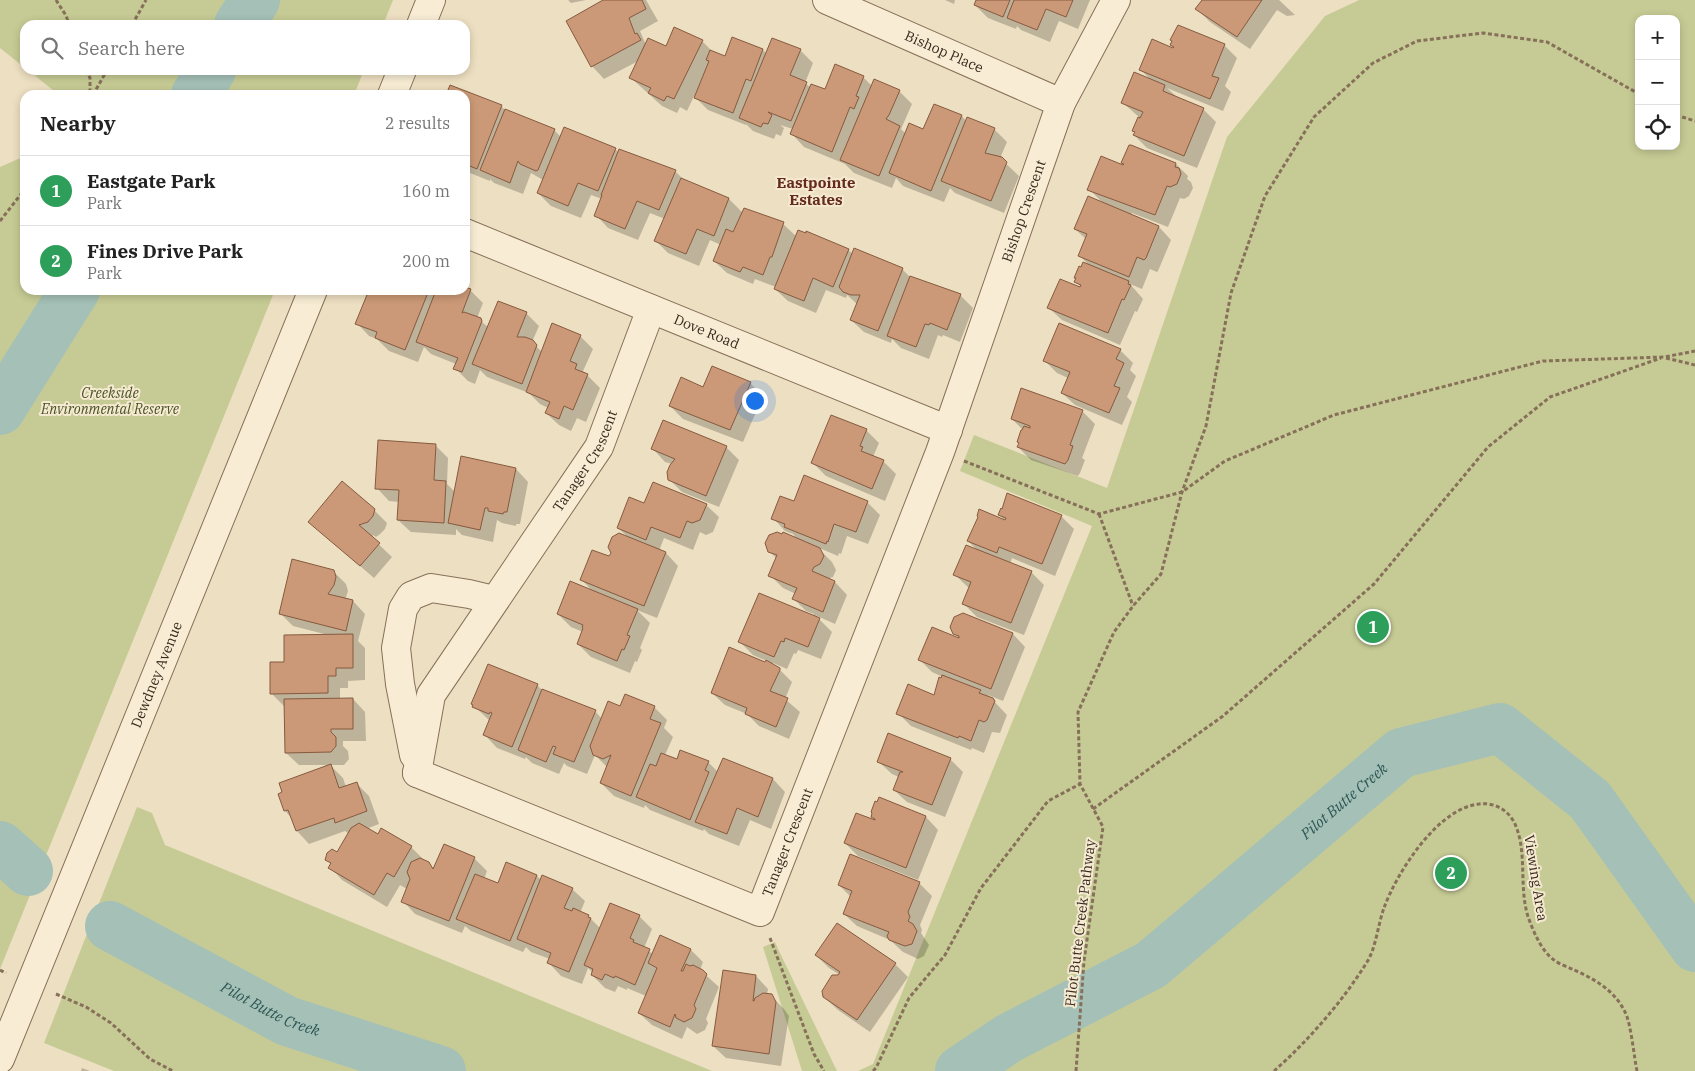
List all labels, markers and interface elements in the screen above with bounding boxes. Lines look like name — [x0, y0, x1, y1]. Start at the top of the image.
map controls — [1635, 15, 1680, 150]
button: + — [1635, 15, 1680, 60]
search box — [20, 20, 470, 75]
street label: Bishop Place — [902, 26, 986, 77]
icon: search — [38, 34, 66, 62]
text: Search here — [78, 36, 185, 60]
button: − — [1635, 60, 1680, 105]
button: locate — [1635, 105, 1680, 150]
text: Nearby — [40, 109, 116, 137]
text: 2 results — [385, 113, 450, 133]
street label: Bishop Crescent — [997, 158, 1050, 265]
text: Eastgate Park — [87, 169, 215, 193]
district label: Eastpointe Estates — [777, 173, 855, 209]
text: 1 — [51, 181, 61, 201]
text: 160 m — [402, 181, 450, 201]
text: Park — [87, 193, 122, 213]
text: Fines Drive Park — [87, 239, 243, 263]
text: 2 — [51, 251, 61, 271]
text: 200 m — [402, 251, 450, 271]
text: Park — [87, 263, 122, 283]
street label: Dove Road — [671, 310, 743, 353]
park label: Creekside Environmental Reserve — [40, 384, 180, 418]
your location — [742, 388, 768, 414]
street label: Tanager Crescent — [549, 407, 621, 515]
pin: 1 — [1357, 608, 1389, 646]
street label: Dewdney Avenue — [127, 619, 186, 730]
water label: Pilot Butte Creek — [1296, 759, 1391, 844]
street label: Tanager Crescent — [758, 785, 817, 899]
street label: Viewing Area — [1520, 834, 1552, 923]
street label: Pilot Butte Creek Pathway — [1061, 838, 1099, 1008]
pin: 2 — [1435, 854, 1467, 892]
water label: Pilot Butte Creek — [217, 977, 323, 1040]

